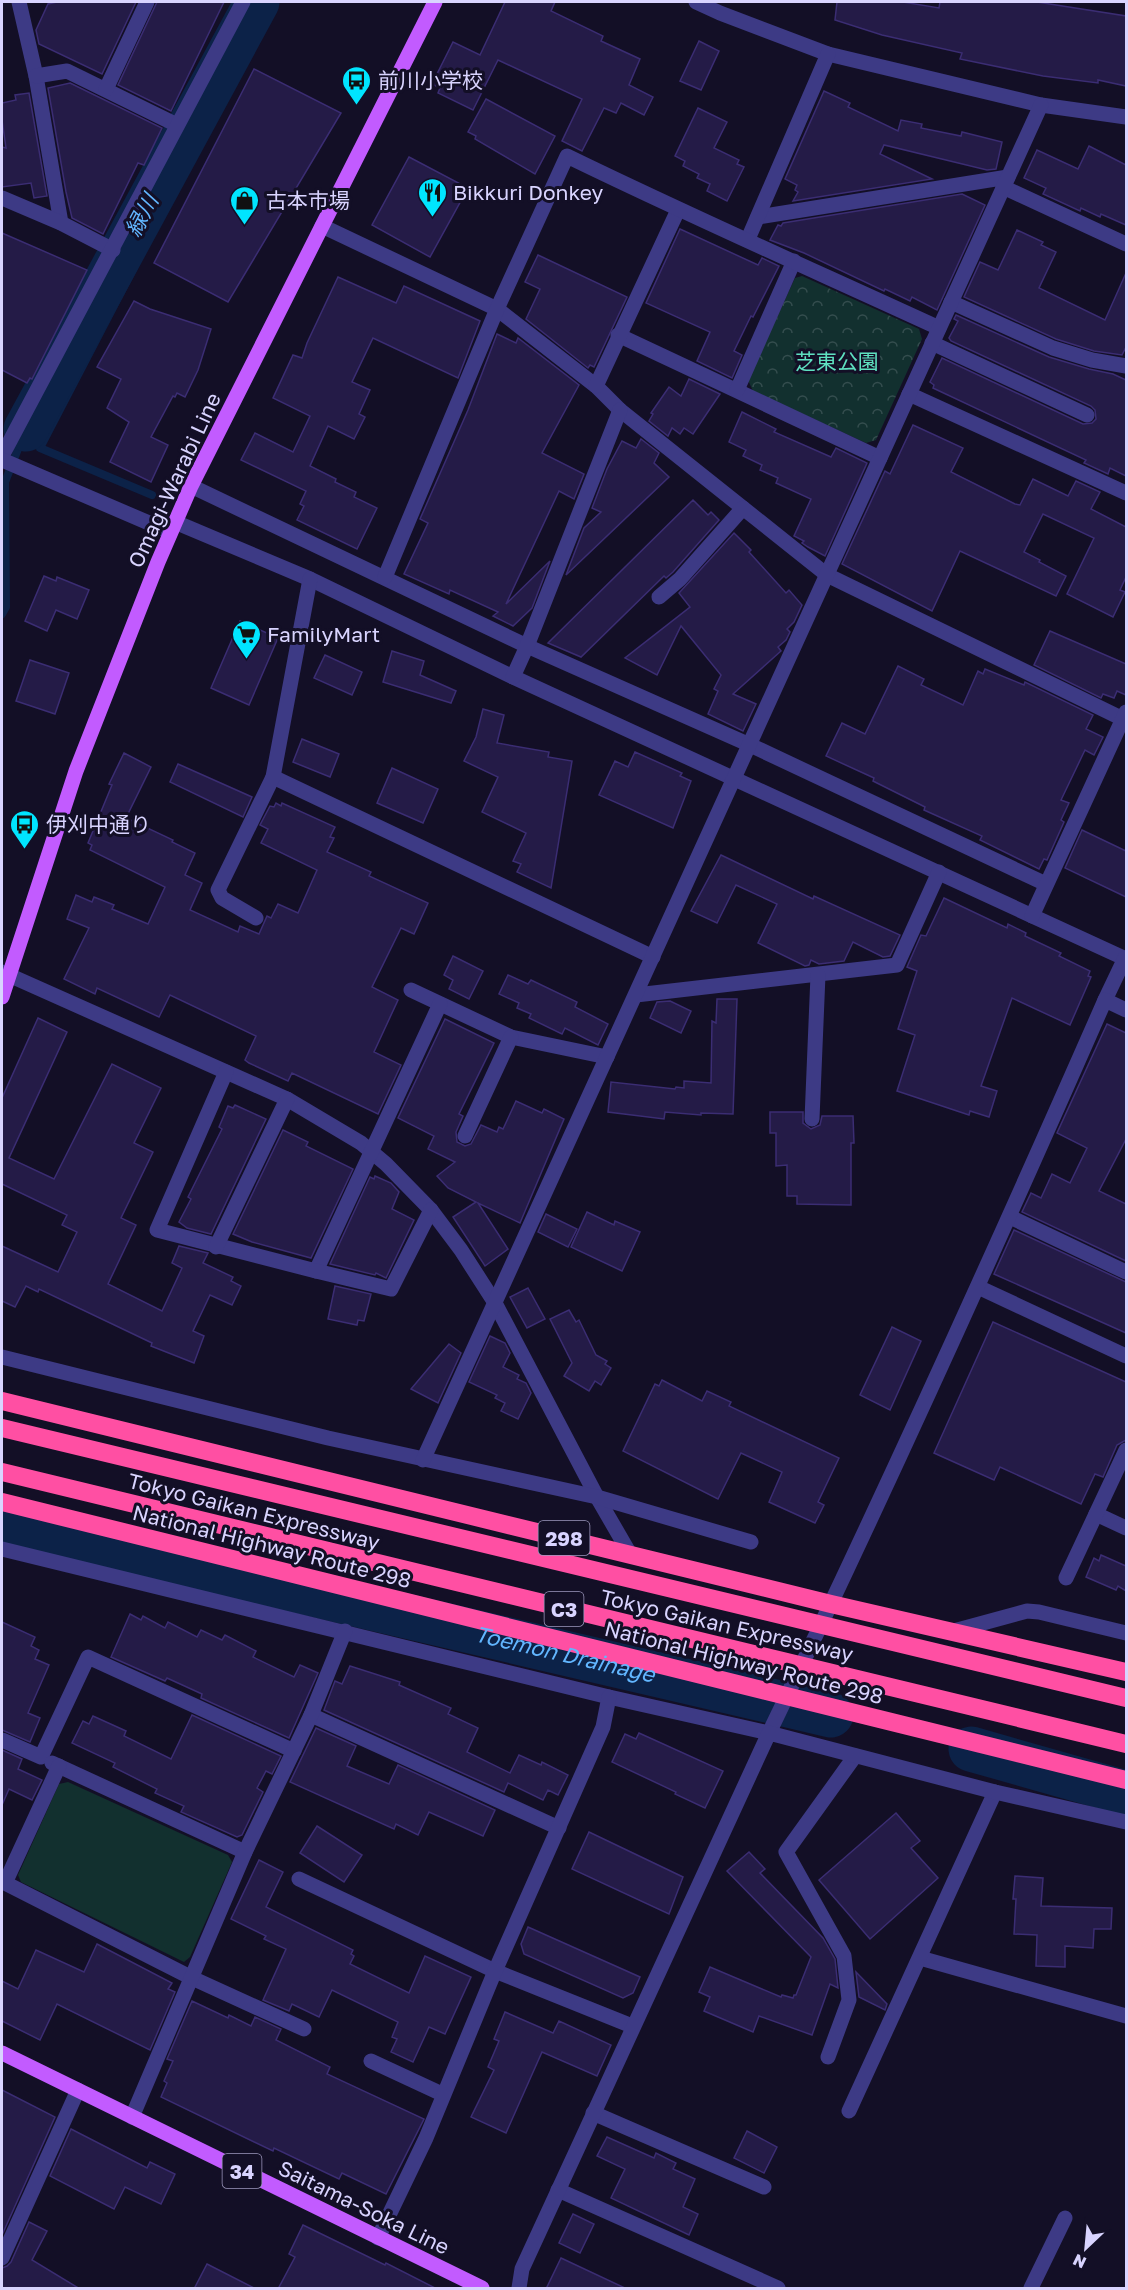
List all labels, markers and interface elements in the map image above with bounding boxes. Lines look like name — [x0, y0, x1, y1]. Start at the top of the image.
bus stop icon: 前川小学校 — [341, 64, 373, 106]
place label: 前川小学校 — [378, 67, 483, 93]
restaurant icon: Bikkuri Donkey — [416, 176, 448, 218]
place label: Bikkuri Donkey — [453, 179, 604, 205]
shop icon: 古本市場 — [229, 184, 261, 226]
water label: 緑川 — [119, 187, 164, 241]
place label: 古本市場 — [266, 187, 350, 213]
park label: 芝東公園 — [795, 348, 879, 374]
street label: Omagi-Warabi Line — [122, 388, 226, 572]
supermarket icon: FamilyMart — [230, 618, 262, 660]
place label: FamilyMart — [267, 621, 380, 647]
bus stop icon: 伊刈中通り — [9, 808, 41, 850]
place label: 伊刈中通り — [46, 811, 151, 837]
street label: Tokyo Gaikan Expressway — [125, 1467, 383, 1555]
street label: National Highway Route 298 — [130, 1499, 414, 1593]
road number: 298 — [538, 1521, 590, 1555]
street label: Tokyo Gaikan Expressway — [598, 1583, 856, 1667]
road number: C3 — [544, 1592, 584, 1626]
street label: National Highway Route 298 — [602, 1615, 886, 1709]
water label: Toemon Drainage — [472, 1619, 660, 1688]
road number: 34 — [222, 2154, 262, 2188]
street label: Saitama-Soka Line — [274, 2154, 454, 2260]
north arrow — [1056, 2218, 1116, 2278]
text: N — [1070, 2250, 1089, 2273]

